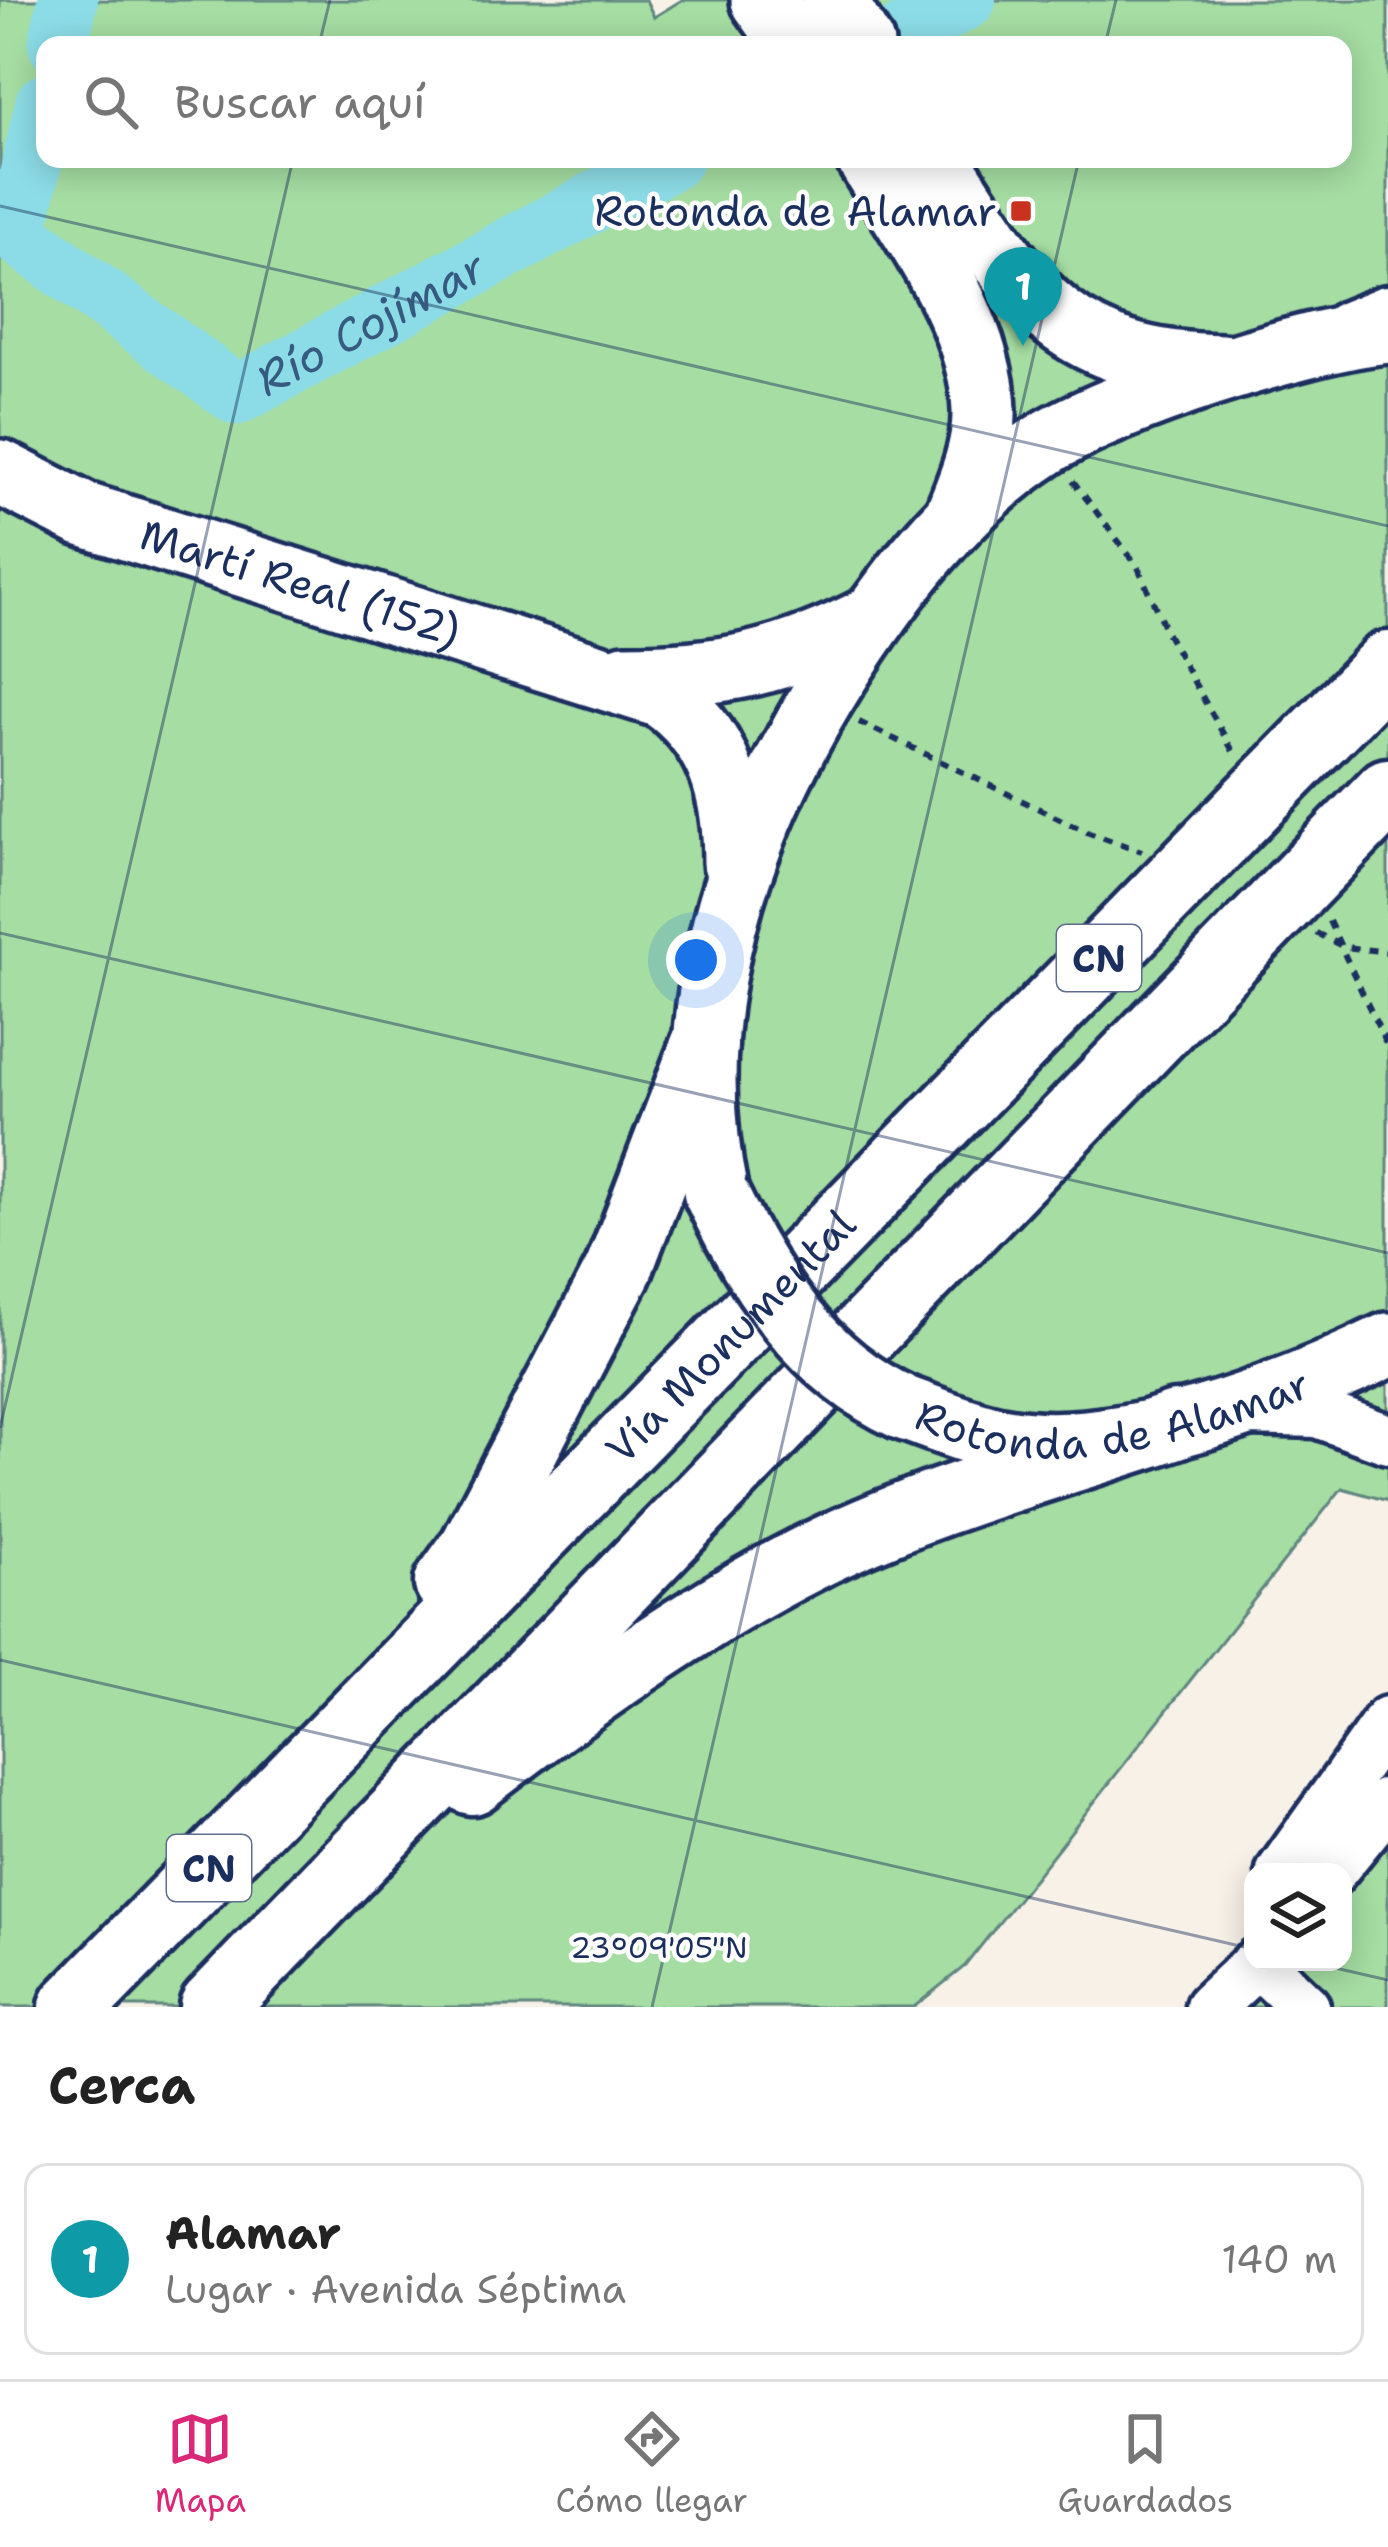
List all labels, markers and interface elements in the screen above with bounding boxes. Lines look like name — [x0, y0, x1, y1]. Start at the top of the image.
search box — [36, 36, 1352, 168]
icon: search — [78, 69, 144, 135]
text: Buscar aquí — [174, 72, 426, 132]
place label: Rotonda de Alamar — [594, 183, 997, 239]
marker: Rotonda de Alamar — [1008, 198, 1034, 224]
water label: Río Cojímar — [245, 236, 496, 409]
pin: 1 — [984, 247, 1062, 346]
street label: Martí Real (152) — [133, 506, 467, 659]
road number: CN — [1057, 925, 1141, 991]
your location — [666, 930, 726, 990]
street label: Vía Monumental — [593, 1197, 868, 1476]
street label: Rotonda de Alamar — [908, 1355, 1318, 1472]
road number: CN — [167, 1835, 251, 1901]
map controls — [1244, 1863, 1352, 1971]
button: layers — [1244, 1863, 1352, 1971]
text: 23°09'05"N — [570, 1927, 748, 1968]
text: Cerca — [48, 2051, 195, 2119]
text: Alamar — [165, 2203, 341, 2263]
text: 1 — [81, 2233, 99, 2285]
text: 140 m — [1221, 2233, 1337, 2285]
text: Lugar · Avenida Séptima — [165, 2263, 626, 2315]
tab: Mapa — [155, 2406, 246, 2523]
tab: Cómo llegar — [556, 2406, 748, 2523]
tab: Guardados — [1058, 2406, 1233, 2523]

